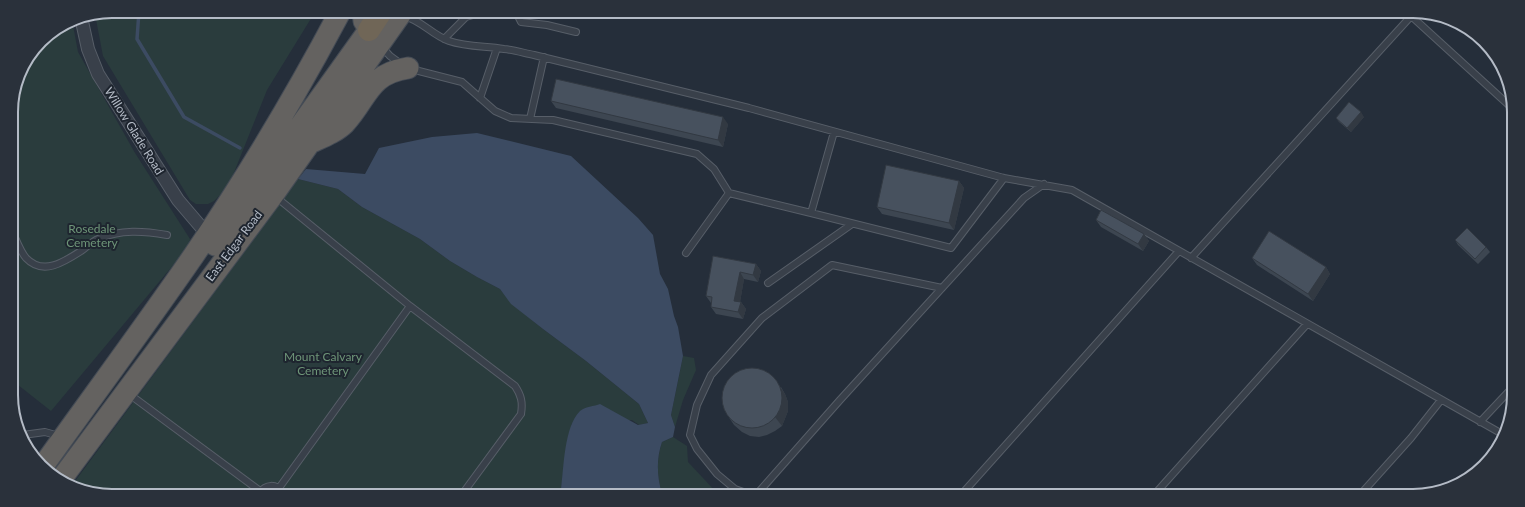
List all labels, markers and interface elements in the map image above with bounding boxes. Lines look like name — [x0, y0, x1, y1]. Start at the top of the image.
street label: Willow Glade Road — [102, 84, 167, 177]
street label: East Edgar Road — [202, 207, 265, 284]
park label: Rosedale Cemetery — [66, 221, 119, 250]
park label: Mount Calvary Cemetery — [284, 349, 363, 378]

